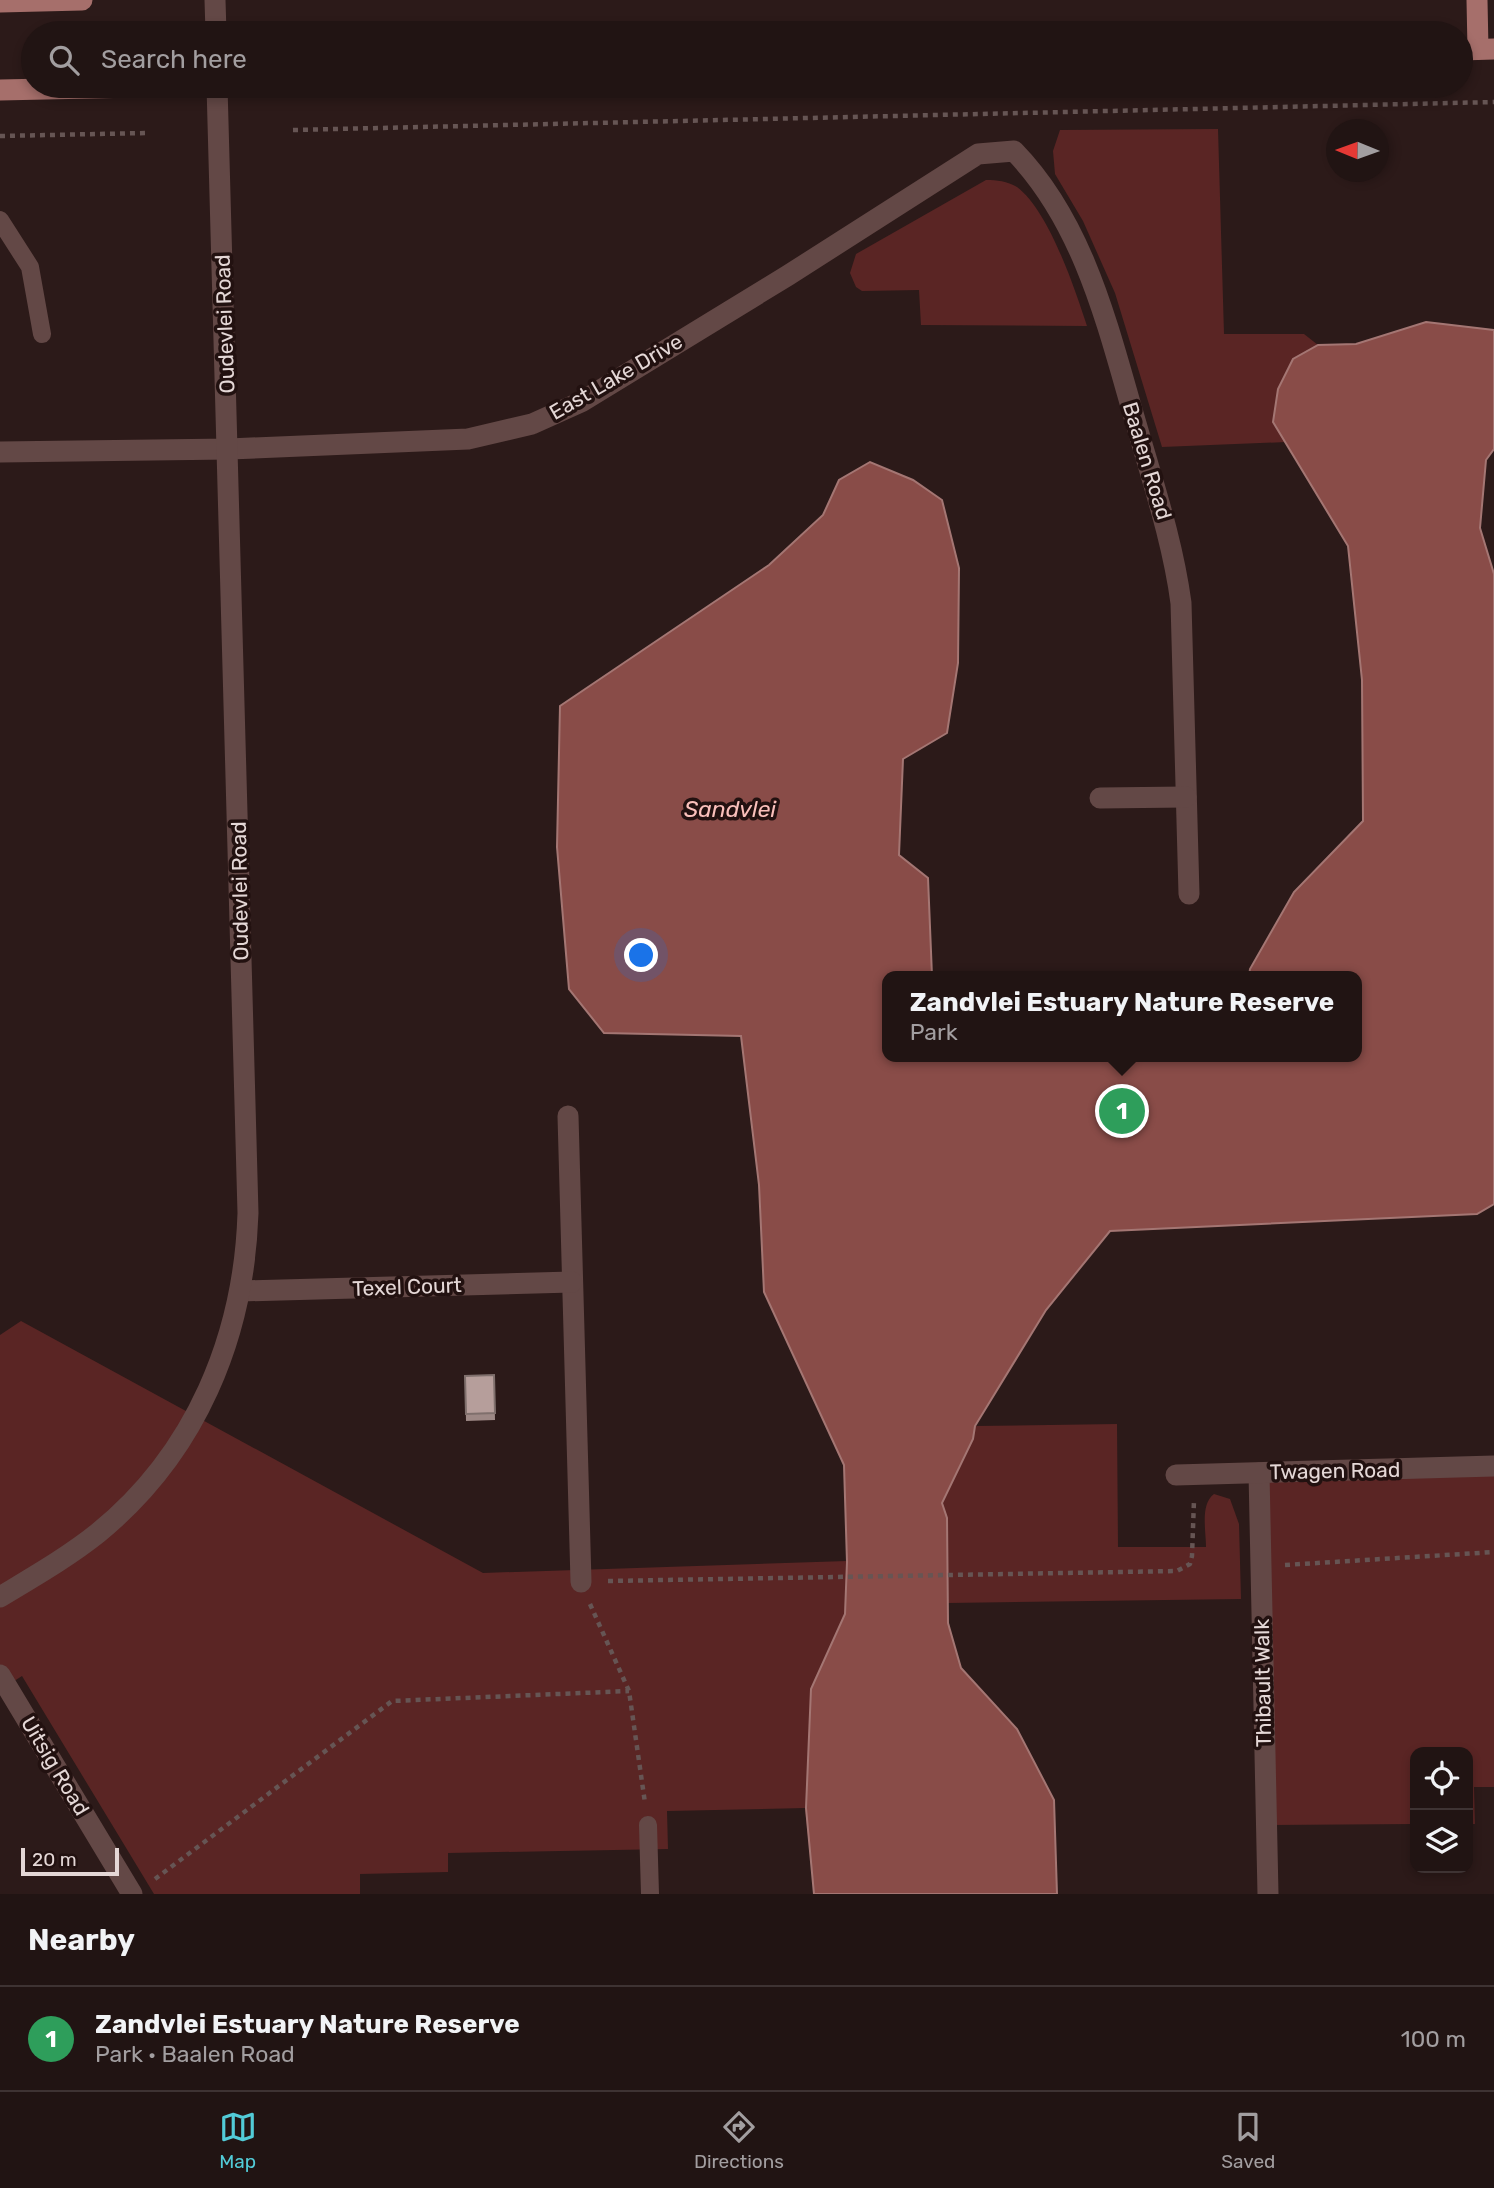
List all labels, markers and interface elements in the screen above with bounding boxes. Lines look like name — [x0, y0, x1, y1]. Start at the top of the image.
search box — [21, 21, 1473, 98]
icon: search — [45, 41, 83, 79]
text: Search here — [101, 44, 247, 75]
north arrow — [1326, 119, 1389, 182]
street label: Oudevlei Road — [210, 254, 239, 394]
street label: East Lake Drive — [545, 328, 687, 425]
street label: Baalen Road — [1118, 399, 1177, 523]
water label: Sandvlei — [684, 795, 777, 823]
street label: Oudevlei Road — [226, 821, 253, 961]
your location — [624, 938, 658, 972]
popup — [882, 971, 1362, 1062]
text: Zandvlei Estuary Nature Reserve — [910, 987, 1334, 1018]
text: Park — [910, 1018, 958, 1046]
pin: 1 — [1099, 1085, 1145, 1137]
street label: Texel Court — [352, 1272, 462, 1301]
street label: Twagen Road — [1269, 1457, 1401, 1484]
street label: Thibault Walk — [1249, 1618, 1276, 1747]
street label: Uitsig Road — [16, 1712, 95, 1820]
map controls — [1410, 1747, 1473, 1873]
button: locate — [1410, 1747, 1473, 1810]
button: layers — [1410, 1810, 1473, 1873]
scale bar — [21, 1845, 119, 1877]
text: 20 m — [32, 1848, 77, 1871]
text: Nearby — [28, 1922, 135, 1958]
text: Zandvlei Estuary Nature Reserve — [95, 2009, 520, 2040]
text: 1 — [45, 2025, 57, 2053]
text: 100 m — [1401, 2025, 1466, 2053]
text: Park · Baalen Road — [95, 2040, 295, 2068]
tab: Map — [219, 2108, 257, 2173]
tab: Directions — [694, 2108, 784, 2173]
tab: Saved — [1221, 2108, 1275, 2173]

